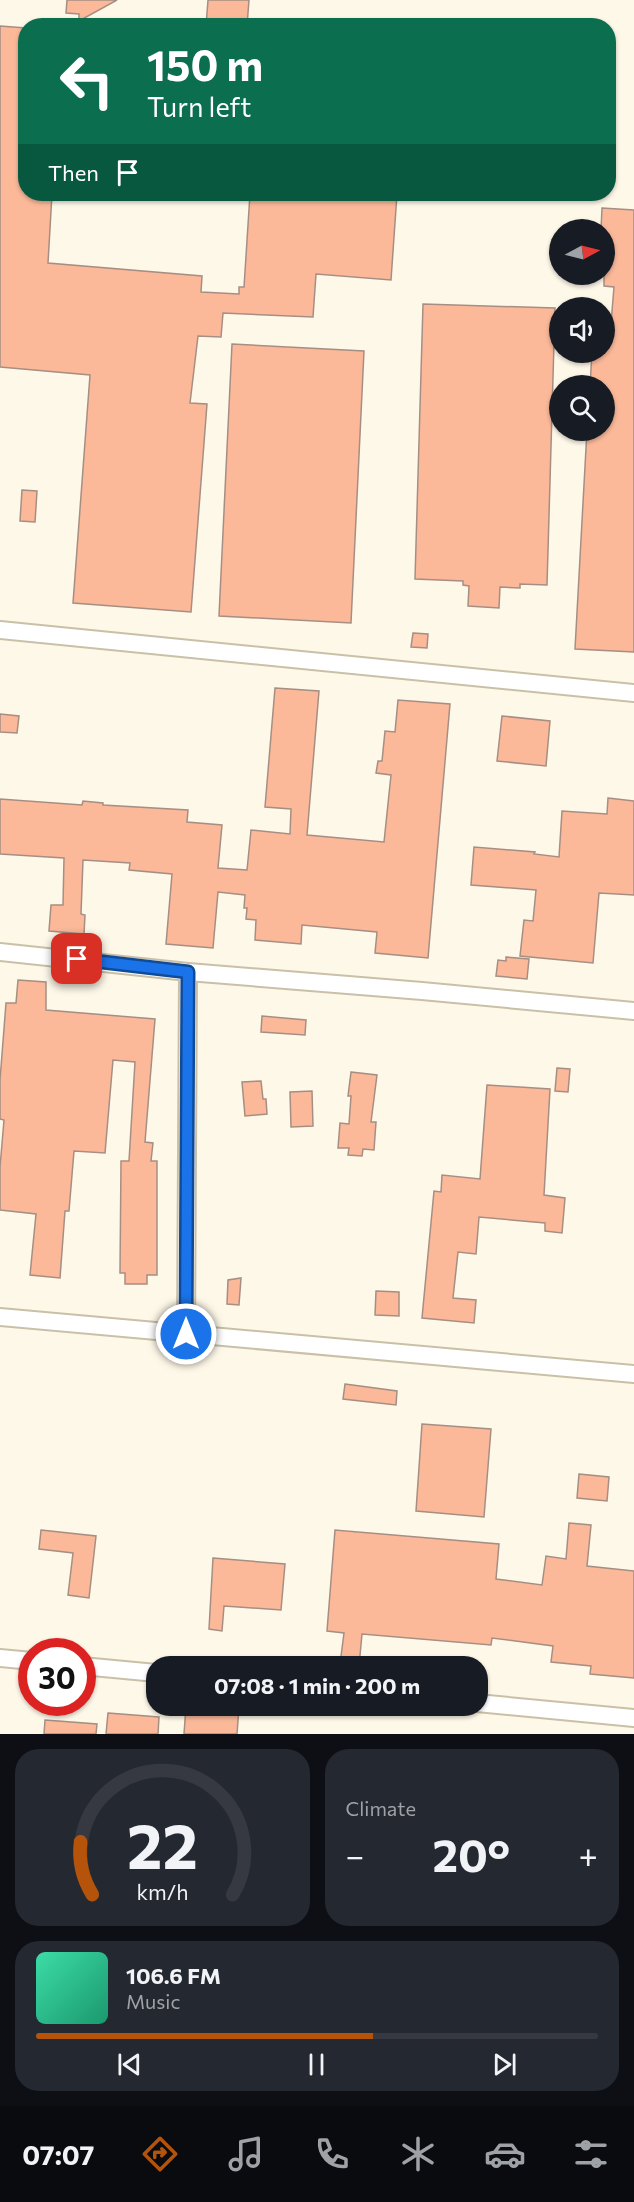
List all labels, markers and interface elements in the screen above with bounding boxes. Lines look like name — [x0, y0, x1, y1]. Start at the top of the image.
text: 150 m — [147, 38, 263, 90]
icon: left — [48, 42, 126, 120]
text: Turn left — [147, 90, 251, 123]
icon: arrive — [111, 156, 144, 189]
text: Then — [48, 159, 99, 186]
north arrow — [549, 219, 615, 285]
map controls — [549, 219, 615, 441]
button: sound — [549, 297, 615, 363]
button: search — [549, 375, 615, 441]
pin — [51, 933, 102, 984]
icon: arrive — [60, 942, 93, 975]
position arrow — [154, 1302, 218, 1366]
speed limit sign: 30 — [18, 1638, 96, 1716]
text: 07:08 · 1 min · 200 m — [214, 1672, 420, 1699]
text: Climate — [346, 1796, 416, 1820]
text: 22 — [127, 1806, 198, 1882]
text: 20° — [433, 1826, 510, 1881]
text: − — [346, 1834, 364, 1875]
text: + — [579, 1834, 598, 1875]
text: km/h — [136, 1878, 188, 1904]
text: 106.6 FM — [126, 1962, 221, 1989]
text: Music — [126, 1989, 180, 2013]
icon: previous — [113, 2048, 146, 2081]
icon: pause — [300, 2048, 333, 2081]
icon: next — [488, 2048, 521, 2081]
icon: directions — [139, 2133, 181, 2175]
icon: music — [225, 2133, 267, 2175]
icon: phone — [311, 2133, 353, 2175]
icon: climate — [397, 2133, 439, 2175]
icon: car — [484, 2133, 526, 2175]
icon: filters — [570, 2133, 612, 2175]
text: 07:07 — [22, 2138, 94, 2171]

